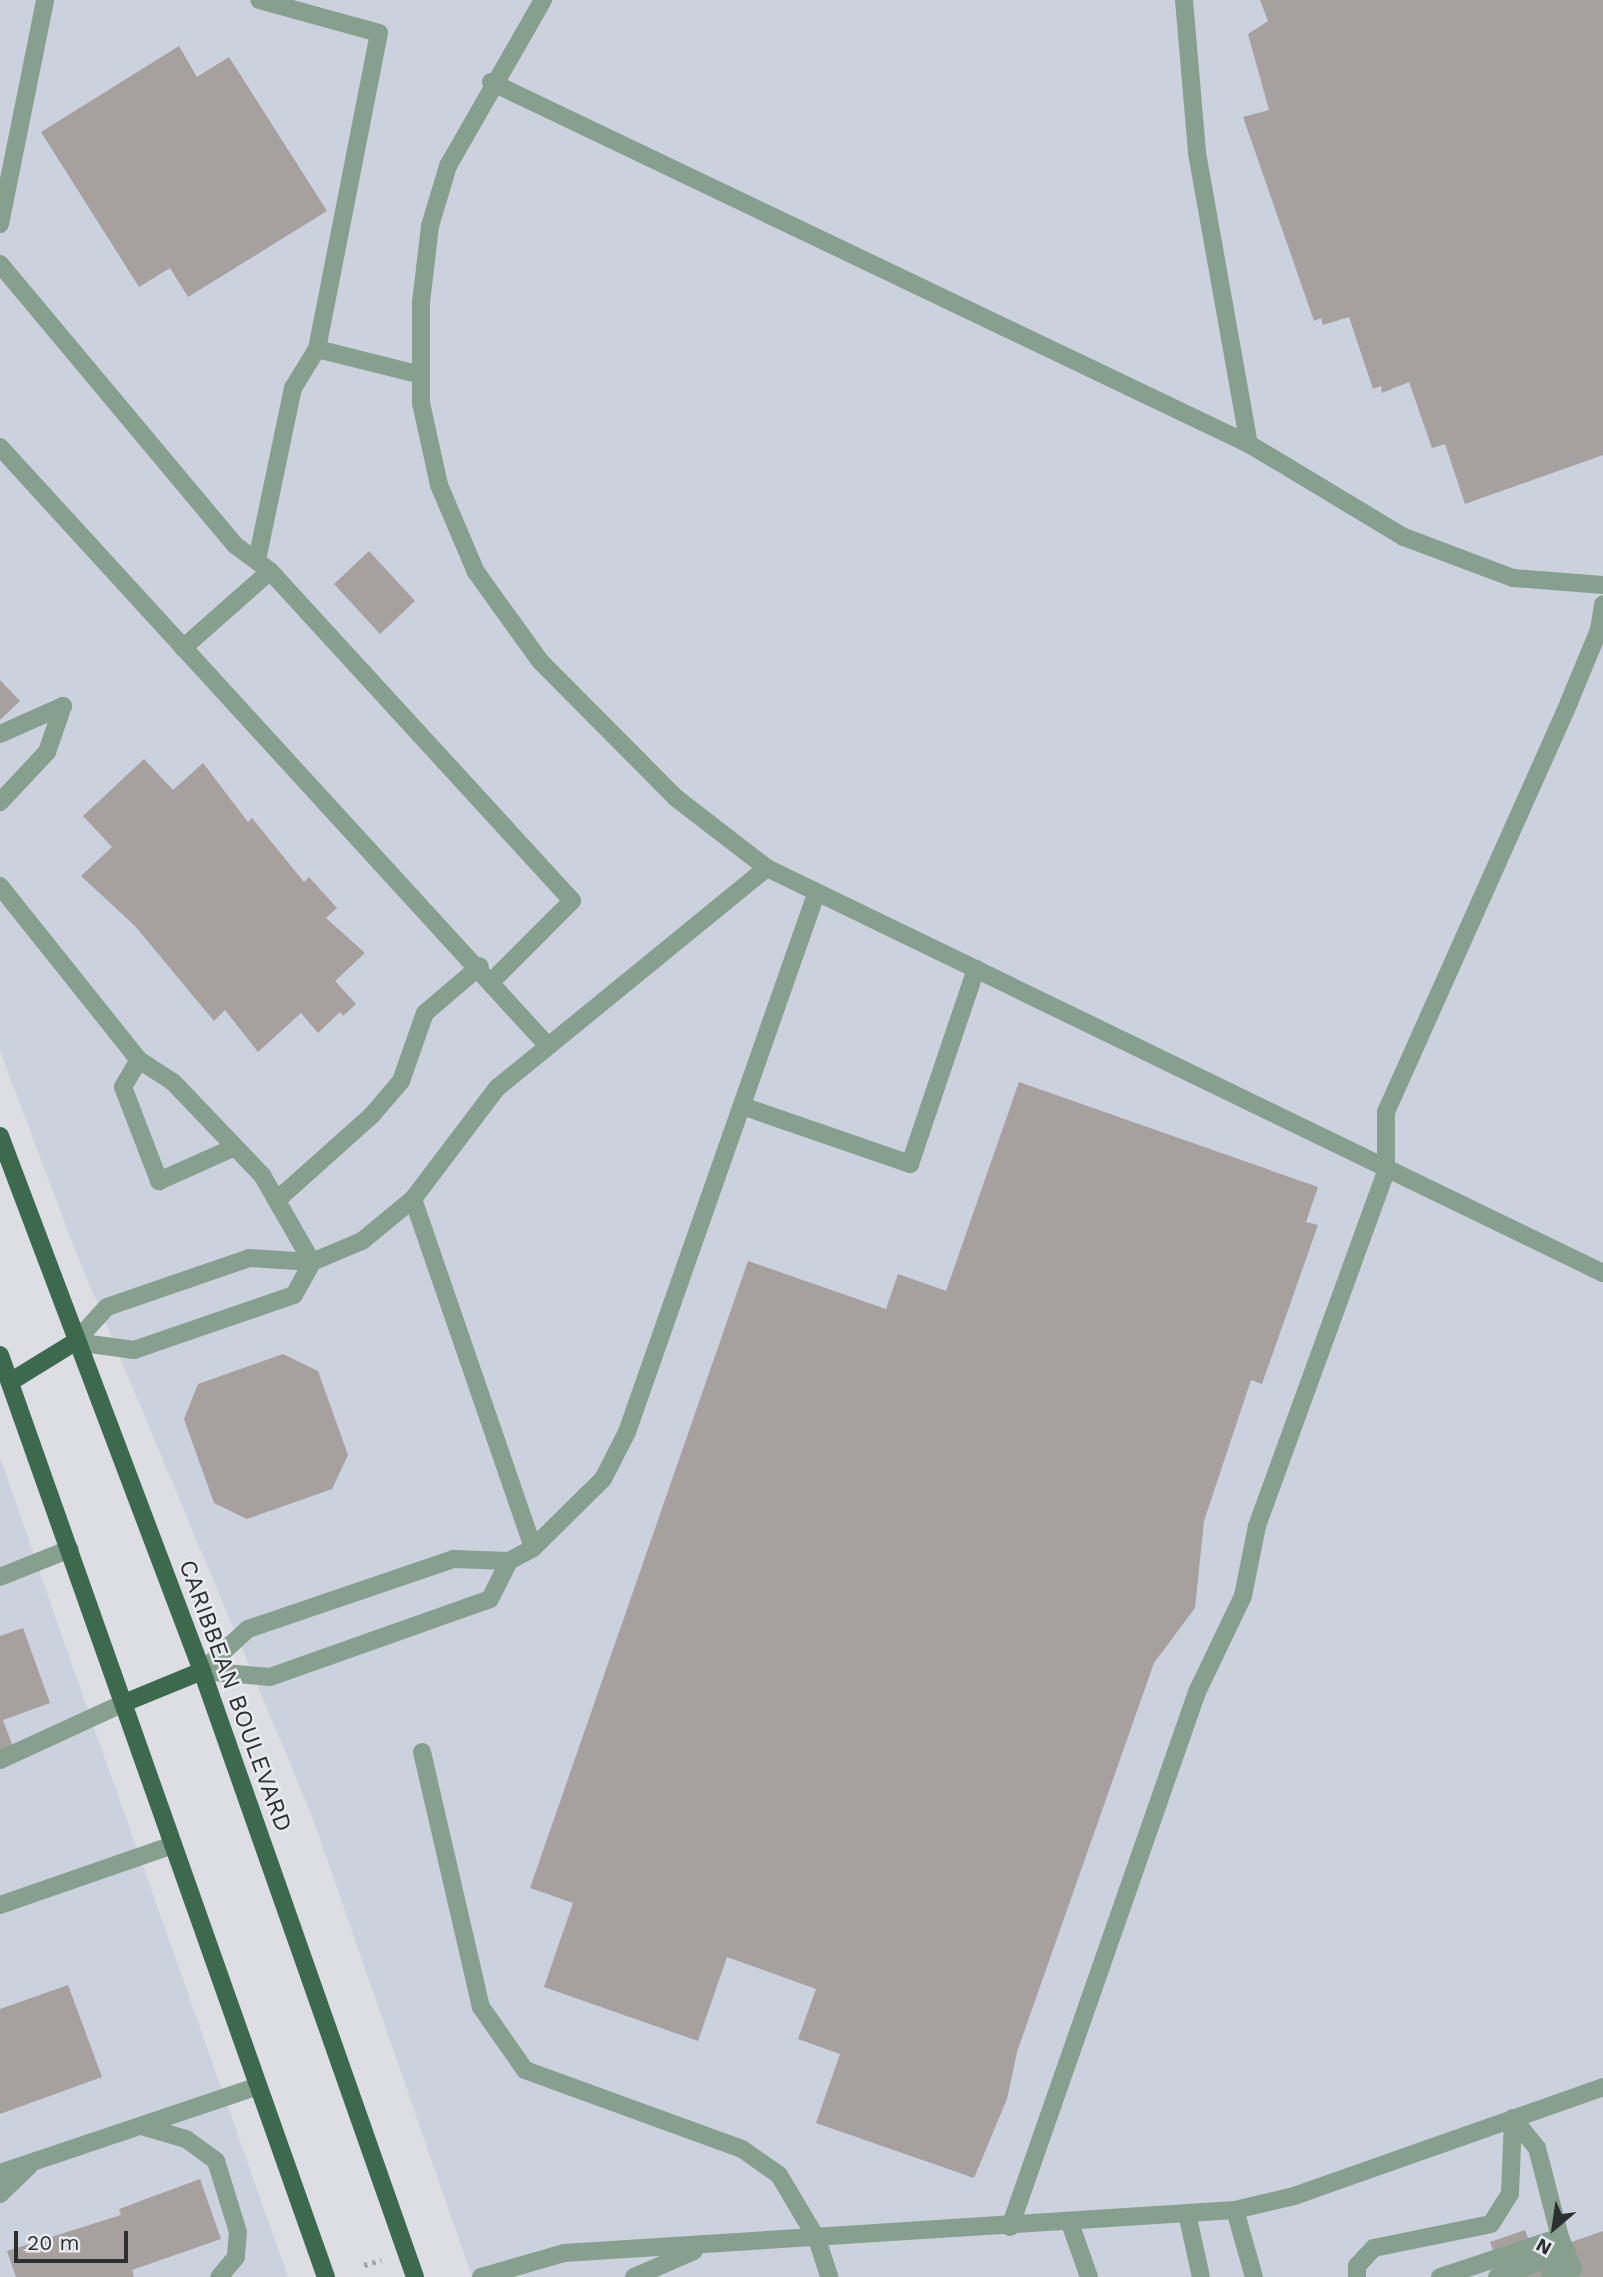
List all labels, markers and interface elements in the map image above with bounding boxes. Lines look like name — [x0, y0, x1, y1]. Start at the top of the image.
street label: CARIBBEAN BOULEVARD — [172, 1556, 298, 1836]
north arrow — [1519, 2193, 1589, 2263]
scale bar — [18, 2218, 131, 2262]
text: 20 m — [27, 2230, 79, 2255]
text: N — [1532, 2233, 1555, 2260]

